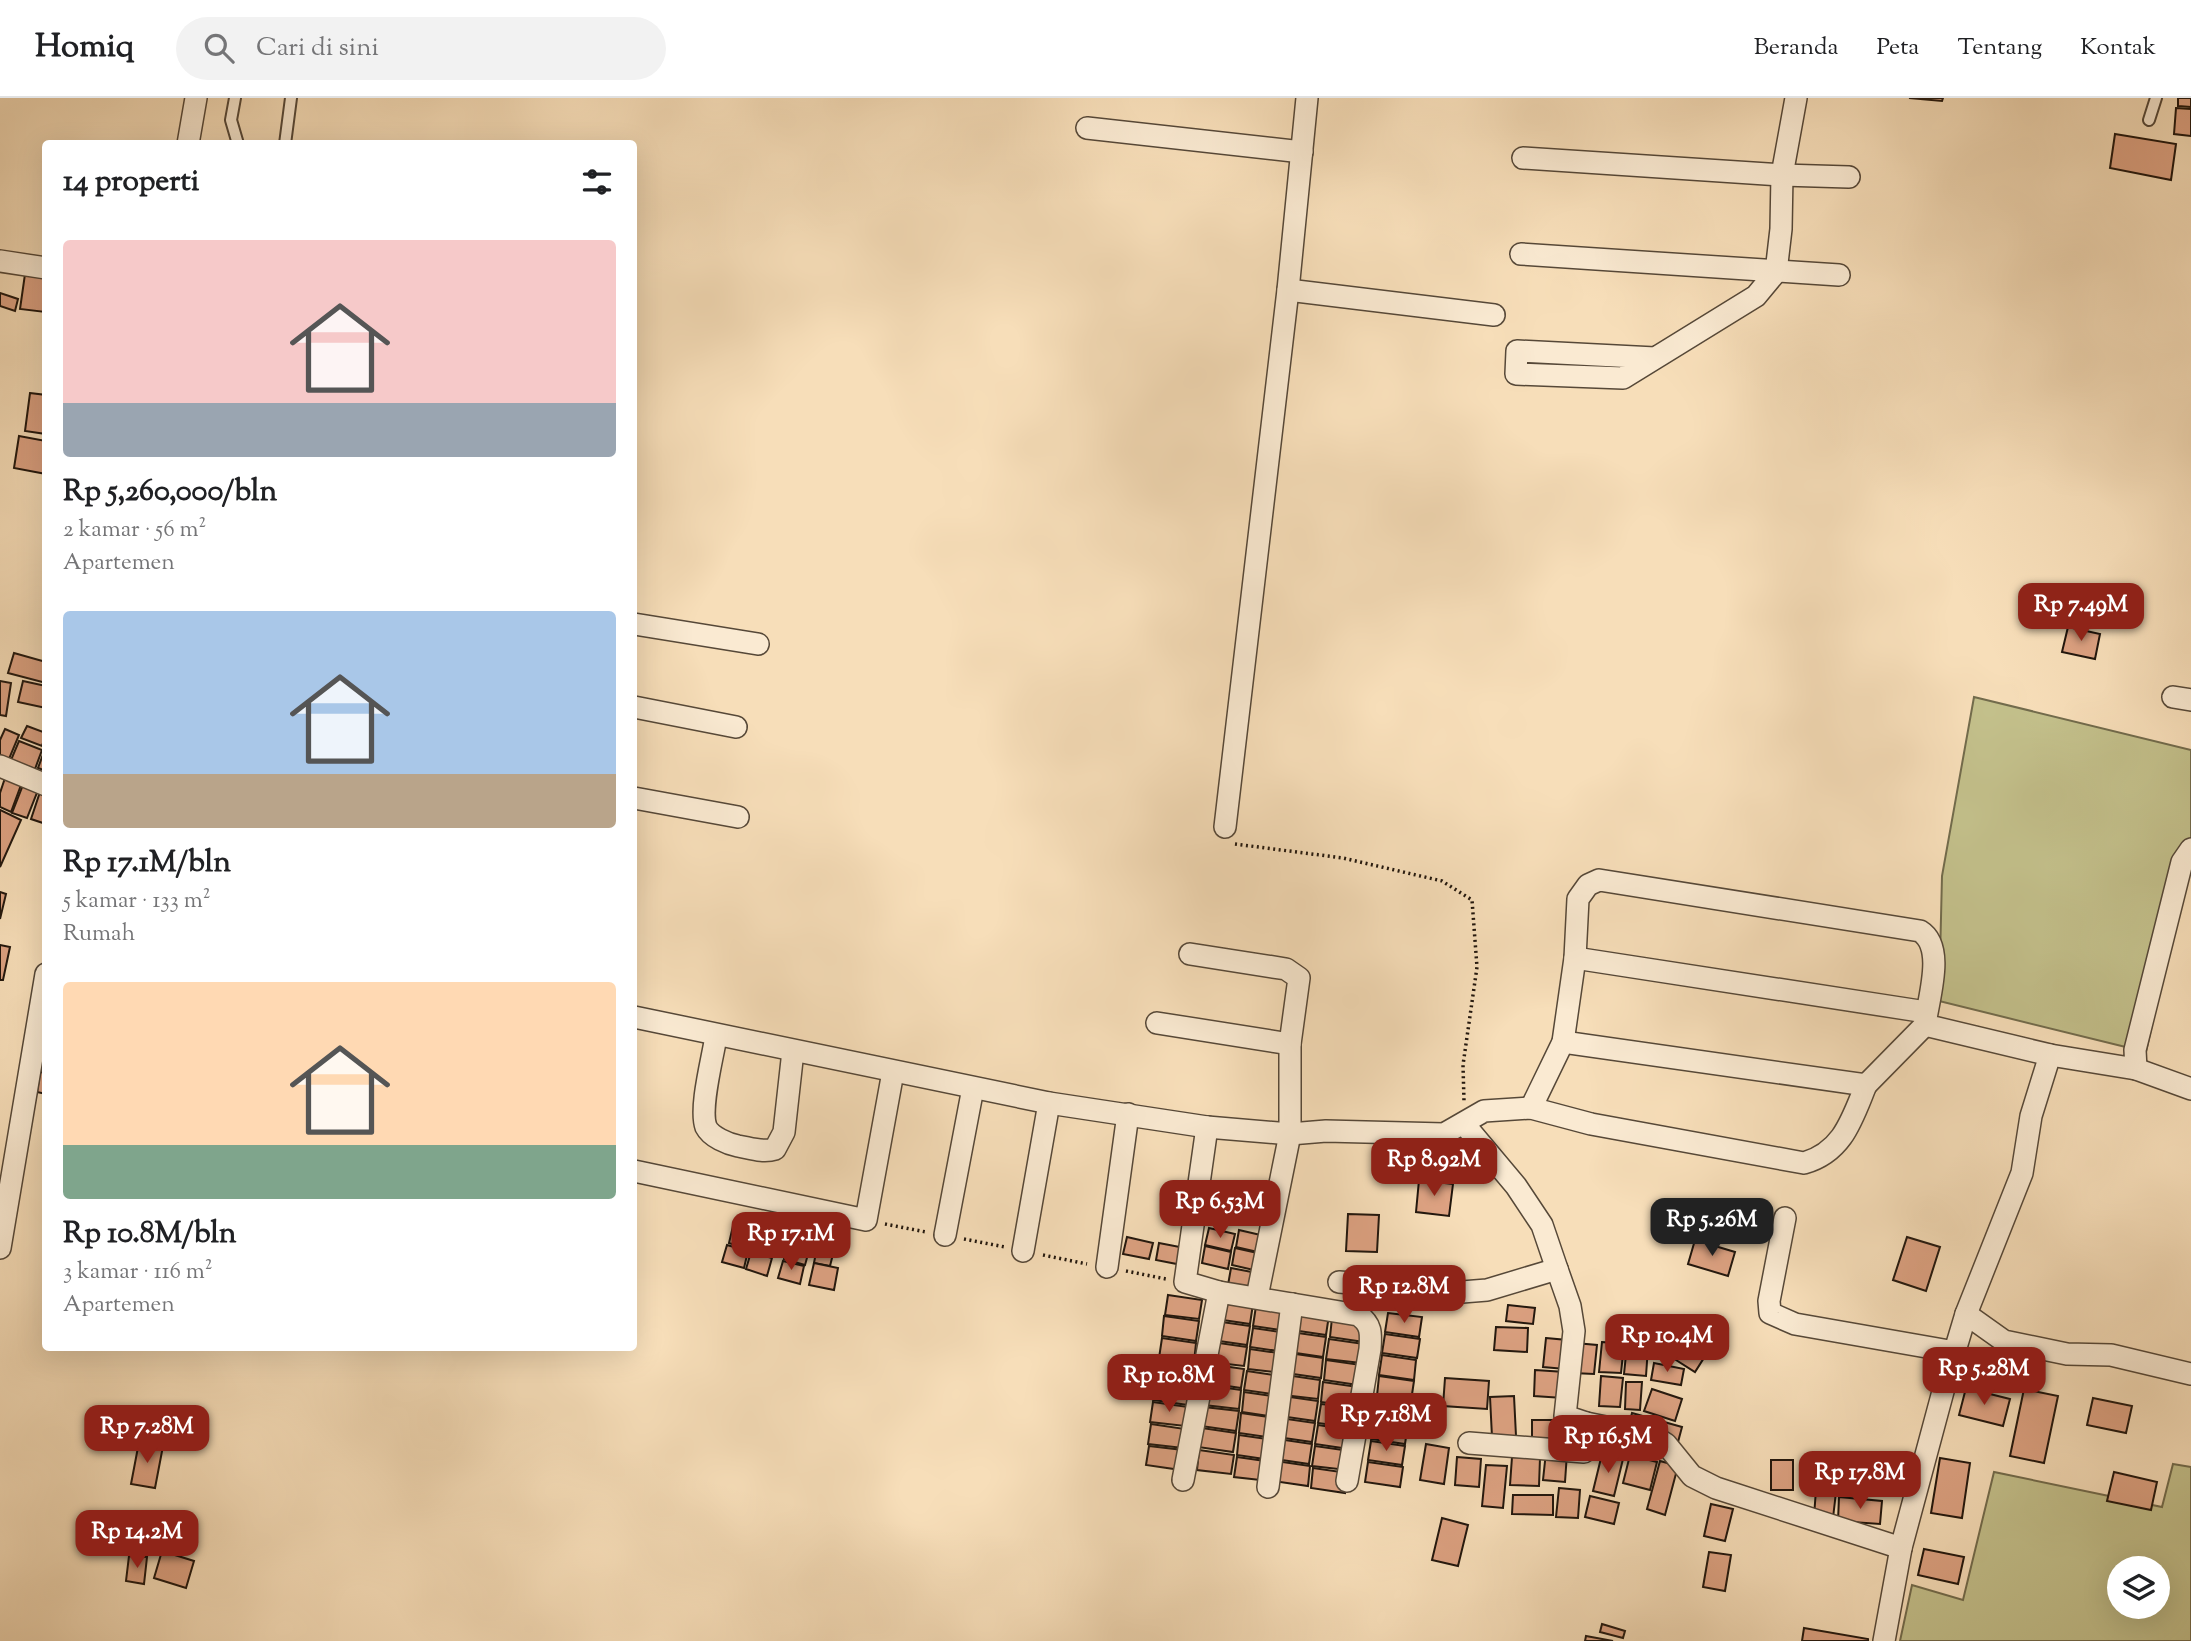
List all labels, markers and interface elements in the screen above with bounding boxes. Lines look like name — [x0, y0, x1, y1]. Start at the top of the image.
search box — [176, 17, 666, 80]
text: Homiq — [35, 24, 134, 72]
icon: search — [200, 29, 238, 67]
text: Cari di sini — [256, 30, 379, 67]
text: Beranda — [1754, 31, 1839, 65]
text: Peta — [1877, 31, 1919, 65]
text: Tentang — [1957, 31, 2042, 65]
text: Kontak — [2080, 31, 2156, 65]
text: 14 properti — [63, 161, 199, 204]
icon: filters — [578, 163, 616, 201]
icon: home — [277, 285, 403, 411]
text: Rp 5,260,000/bln — [63, 471, 277, 514]
text: 2 kamar · 56 m² — [63, 514, 206, 547]
text: Apartemen — [63, 547, 175, 580]
pin: Rp 7.49M — [2009, 584, 2153, 643]
text: Rp 7.49M — [2034, 589, 2128, 622]
icon: home — [277, 656, 403, 782]
text: Rp 17.1M/bln — [63, 842, 231, 885]
text: 5 kamar · 133 m² — [63, 885, 211, 918]
text: Rumah — [63, 918, 135, 951]
icon: home — [277, 1027, 403, 1153]
pin: Rp 8.92M — [1362, 1138, 1506, 1198]
text: Rp 8.92M — [1387, 1144, 1481, 1177]
pin: Rp 6.53M — [1148, 1180, 1292, 1240]
text: Rp 6.53M — [1175, 1186, 1265, 1219]
pin: Rp 5.26M — [1640, 1198, 1784, 1258]
text: Rp 5.26M — [1667, 1204, 1757, 1237]
pin: Rp 17.1M — [719, 1212, 863, 1272]
text: Rp 10.8M/bln — [63, 1213, 237, 1256]
text: Rp 17.1M — [748, 1218, 835, 1251]
text: 3 kamar · 116 m² — [63, 1256, 213, 1289]
pin: Rp 12.8M — [1332, 1266, 1476, 1325]
text: Rp 12.8M — [1359, 1271, 1449, 1304]
text: Apartemen — [63, 1289, 175, 1322]
pin: Rp 10.4M — [1595, 1314, 1739, 1374]
text: Rp 10.4M — [1621, 1320, 1713, 1353]
pin: Rp 5.28M — [1912, 1348, 2056, 1407]
text: Rp 5.28M — [1939, 1353, 2029, 1386]
pin: Rp 10.8M — [1097, 1354, 1241, 1414]
text: Rp 10.8M — [1123, 1360, 1215, 1393]
pin: Rp 7.18M — [1314, 1394, 1458, 1453]
text: Rp 7.18M — [1341, 1399, 1431, 1432]
pin: Rp 7.28M — [75, 1406, 219, 1465]
text: Rp 7.28M — [100, 1411, 194, 1444]
pin: Rp 16.5M — [1536, 1416, 1680, 1475]
text: Rp 16.5M — [1564, 1421, 1652, 1454]
pin: Rp 17.8M — [1788, 1452, 1932, 1511]
text: Rp 17.8M — [1815, 1457, 1905, 1490]
pin: Rp 14.2M — [65, 1510, 209, 1570]
text: Rp 14.2M — [91, 1516, 183, 1549]
map controls — [2107, 1556, 2170, 1619]
button: layers — [2107, 1556, 2170, 1619]

